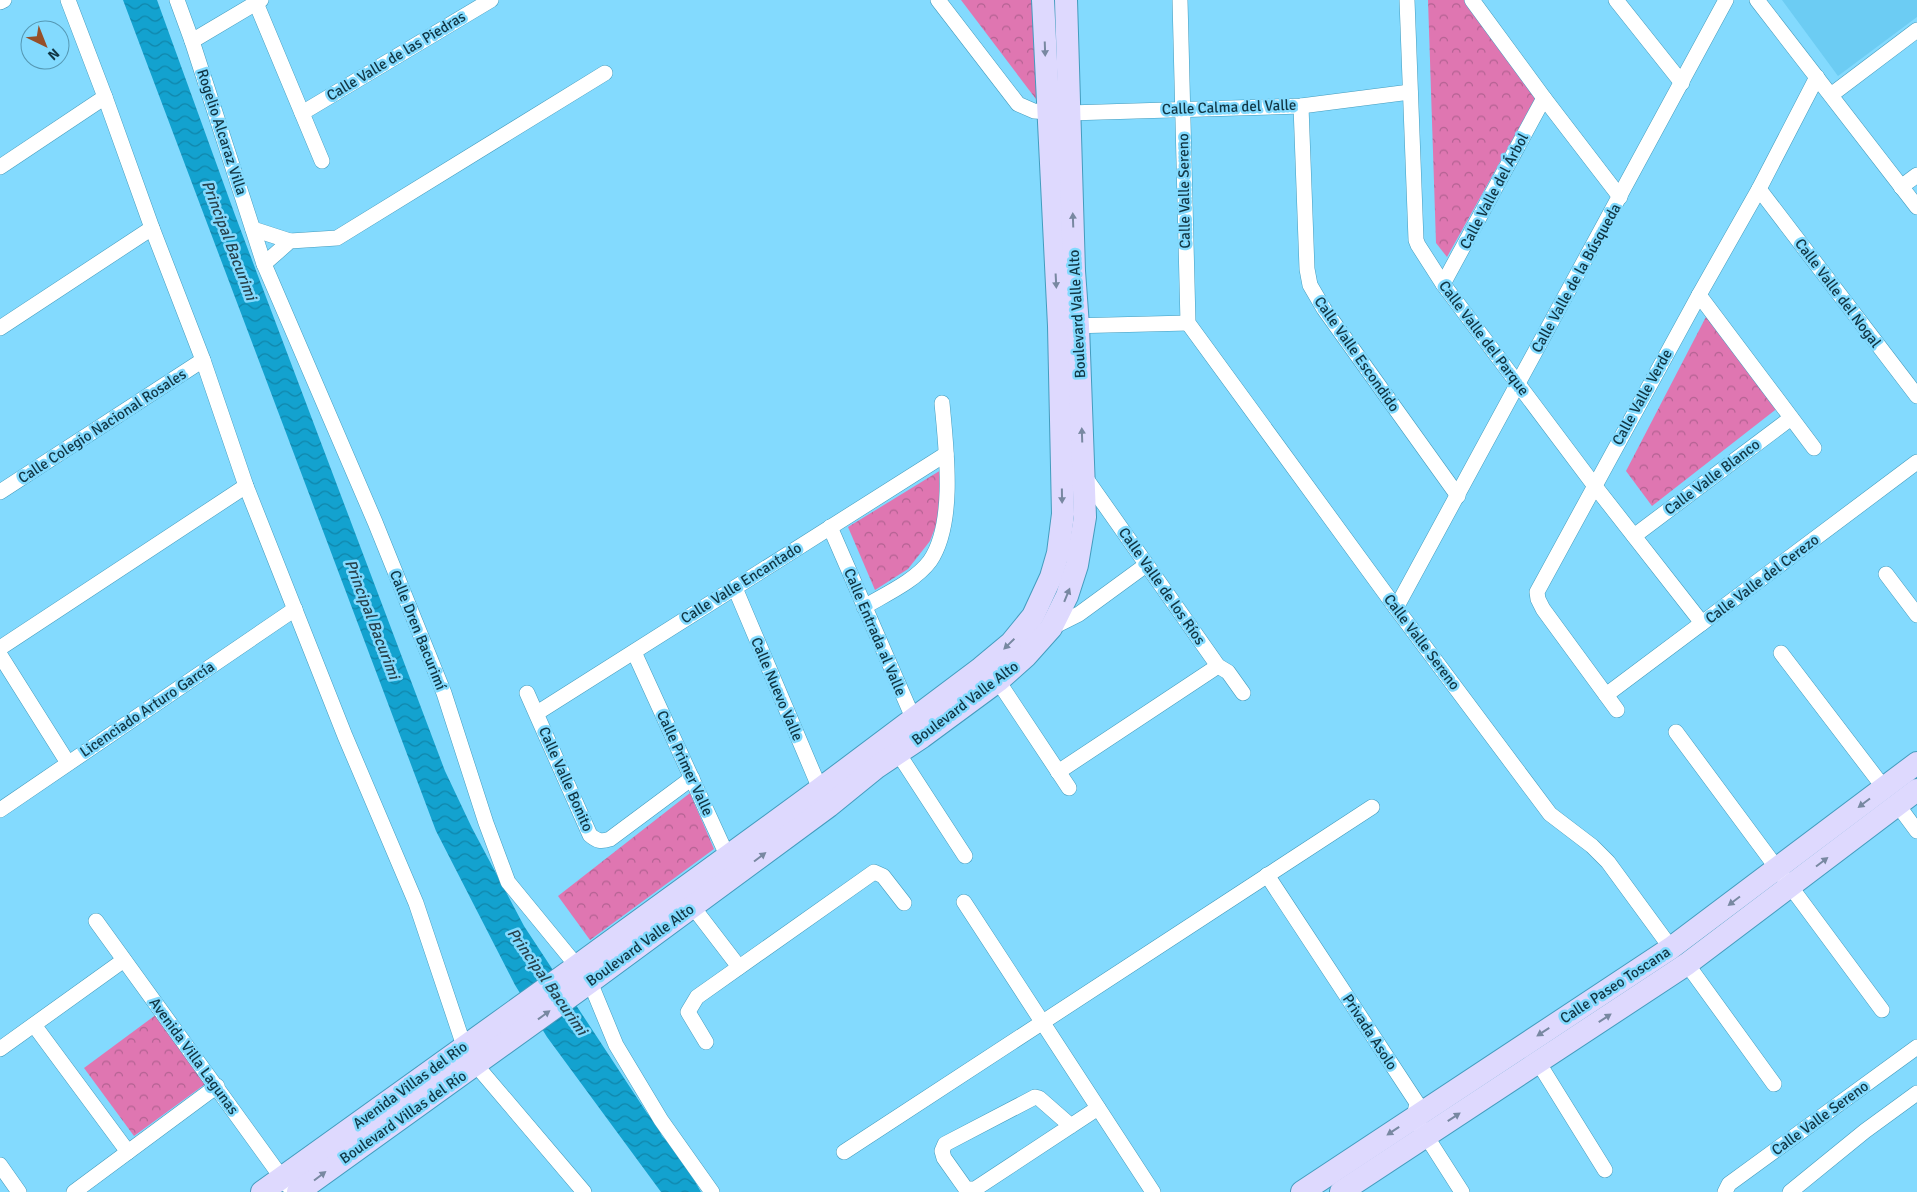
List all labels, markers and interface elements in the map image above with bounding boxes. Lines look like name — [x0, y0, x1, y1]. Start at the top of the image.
street label: Calle Valle de las Piedras — [323, 7, 469, 105]
north arrow — [20, 20, 70, 70]
one-way arrow — [1042, 41, 1050, 57]
text: N — [44, 45, 63, 64]
street label: Rogelio Alcaraz Villa — [193, 67, 251, 197]
street label: Calle Calma del Valle — [1161, 96, 1297, 118]
street label: Calle Valle del Árbol — [1455, 129, 1532, 252]
street label: Calle Valle Sereno — [1174, 133, 1194, 249]
water label: Principal Bacurimi — [197, 178, 262, 305]
street label: Calle Valle de la Búsqueda — [1527, 200, 1625, 356]
one-way arrow — [1068, 212, 1076, 228]
street label: Calle Valle del Nogal — [1791, 235, 1885, 351]
street label: Boulevard Valle Alto — [1065, 249, 1089, 379]
one-way arrow — [1053, 273, 1061, 289]
street label: Calle Valle del Parque — [1435, 277, 1533, 399]
street label: Calle Valle Escondido — [1310, 293, 1404, 415]
street label: Calle Valle Verde — [1608, 346, 1676, 448]
street label: Calle Colegio Nacional Rosales — [15, 365, 190, 487]
one-way arrow — [1078, 427, 1086, 443]
street label: Calle Valle Blanco — [1661, 435, 1763, 519]
one-way arrow — [1058, 488, 1066, 504]
street label: Calle Valle de los Ríos — [1115, 524, 1209, 648]
street label: Calle Valle del Cerezo — [1702, 530, 1822, 628]
street label: Calle Valle Encantado — [677, 538, 805, 627]
water label: Principal Bacurimi — [340, 557, 405, 684]
street label: Calle Entrada al Valle — [840, 566, 910, 698]
street label: Calle Dren Bacurimí — [386, 567, 450, 693]
one-way arrow — [1063, 588, 1071, 602]
street label: Calle Valle Sereno — [1380, 591, 1464, 694]
street label: Calle Nuevo Valle — [747, 634, 807, 744]
one-way arrow — [1003, 638, 1015, 650]
street label: Licenciado Arturo García — [76, 657, 218, 761]
street label: Boulevard Valle Alto — [908, 657, 1022, 749]
street label: Calle Primer Valle — [653, 708, 717, 818]
street label: Calle Valle Bonito — [535, 724, 597, 834]
one-way arrow — [1858, 797, 1871, 808]
one-way arrow — [753, 852, 767, 862]
one-way arrow — [1815, 857, 1829, 867]
one-way arrow — [1728, 895, 1741, 906]
street label: Boulevard Valle Alto — [583, 900, 698, 990]
water label: Principal Bacurimi — [503, 924, 593, 1040]
street label: Calle Paseo Toscana — [1557, 943, 1673, 1027]
street label: Privada Asolo — [1339, 991, 1401, 1073]
street label: Avenida Villa Lagunas — [146, 994, 243, 1118]
one-way arrow — [537, 1010, 551, 1020]
one-way arrow — [1598, 1013, 1611, 1023]
one-way arrow — [1536, 1028, 1550, 1037]
street label: Avenida Villas del Rio — [349, 1037, 471, 1133]
street label: Boulevard Villas del Río — [336, 1066, 470, 1168]
street label: Calle Valle Sereno — [1768, 1077, 1872, 1159]
one-way arrow — [1448, 1112, 1461, 1122]
one-way arrow — [1386, 1126, 1399, 1136]
one-way arrow — [313, 1171, 327, 1181]

